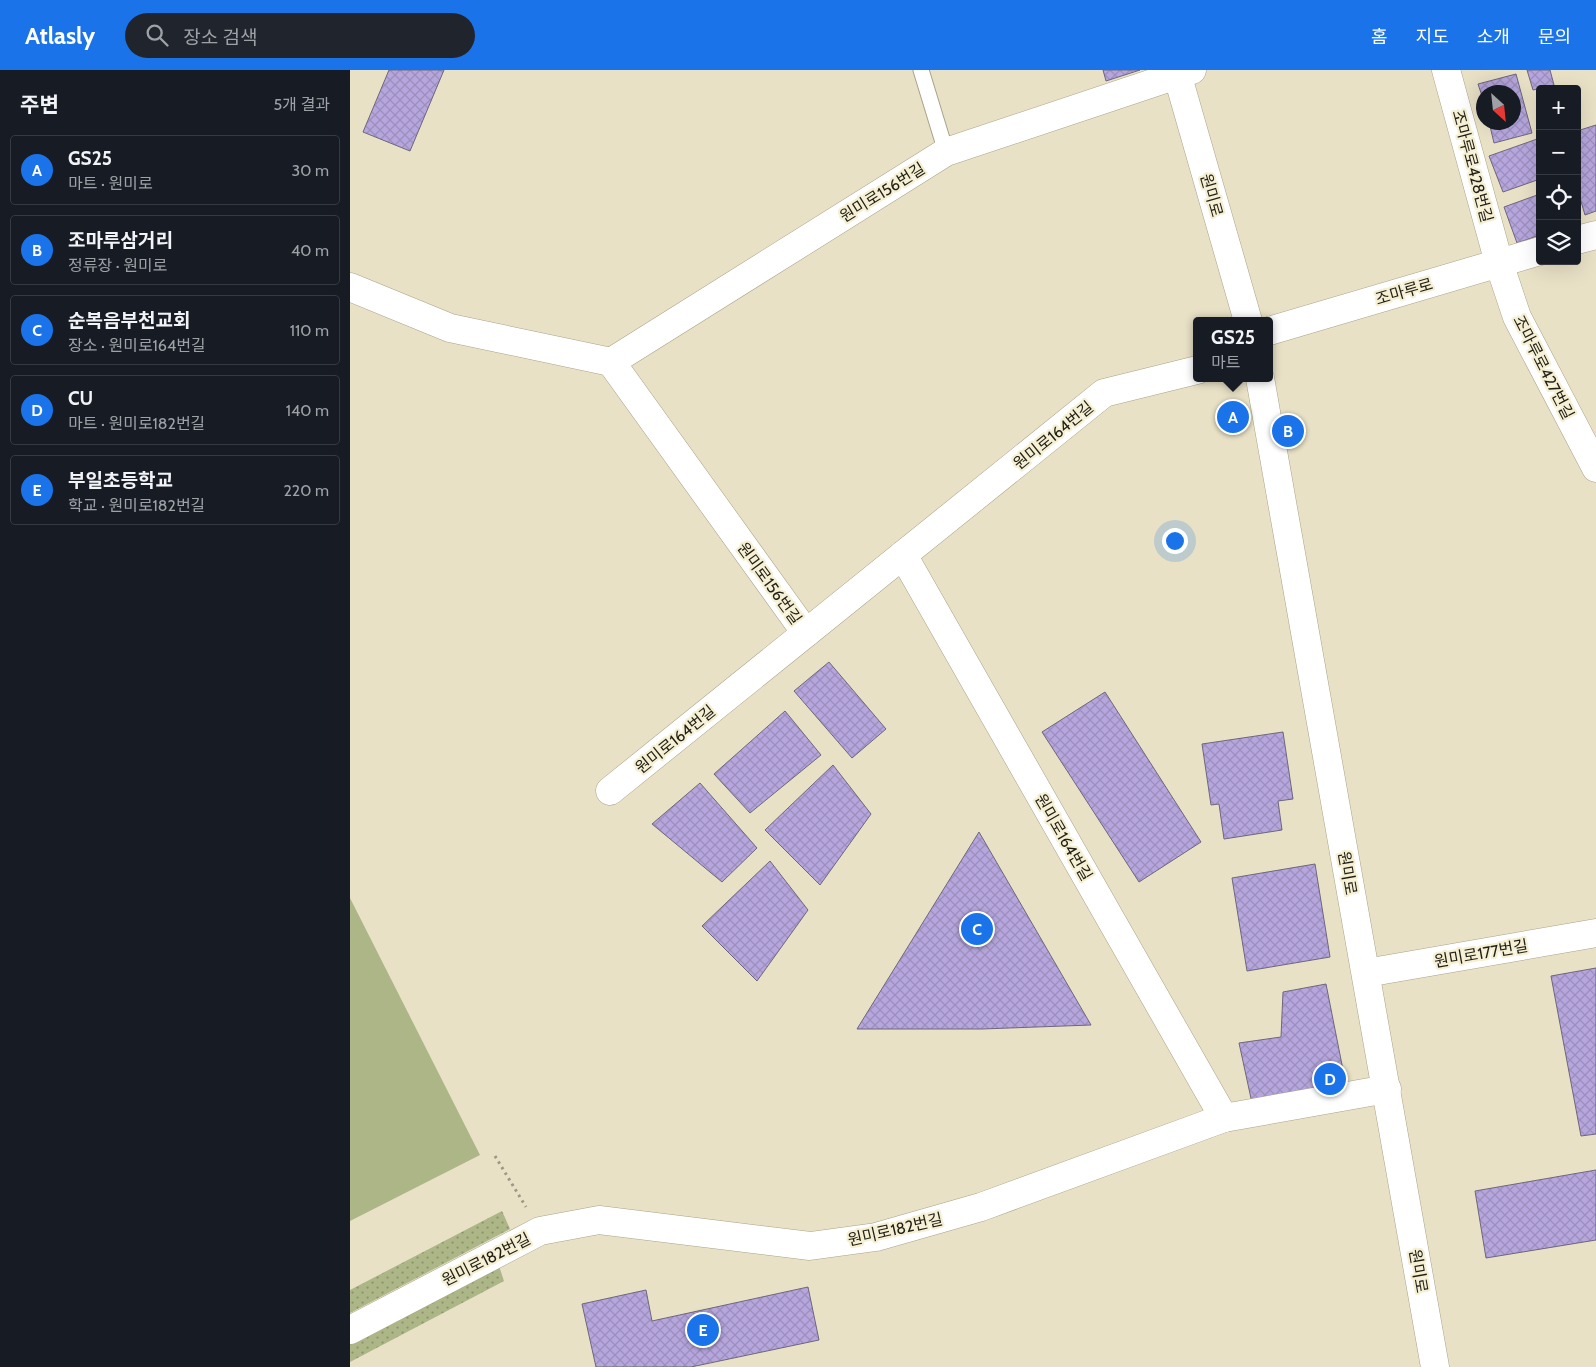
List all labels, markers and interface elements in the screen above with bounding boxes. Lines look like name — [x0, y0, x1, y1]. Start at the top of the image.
search box — [125, 13, 475, 58]
text: Atlasly — [25, 21, 95, 50]
icon: search — [143, 21, 171, 49]
text: 장소 검색 — [183, 26, 257, 49]
text: 홈 — [1371, 26, 1388, 48]
text: 지도 — [1416, 26, 1449, 48]
text: 소개 — [1477, 26, 1510, 48]
text: 문의 — [1538, 26, 1571, 48]
north arrow — [1476, 85, 1521, 130]
map controls — [1536, 85, 1581, 265]
button: + — [1536, 85, 1581, 130]
text: 주변 — [20, 92, 59, 117]
text: 5개 결과 — [274, 95, 330, 114]
street label: 조마루로428번길 — [1448, 108, 1497, 224]
button: − — [1536, 130, 1581, 175]
text: GS25 — [68, 147, 112, 170]
street label: 원미로156번길 — [836, 159, 928, 226]
text: A — [32, 161, 42, 180]
text: 30 m — [292, 161, 329, 180]
street label: 원미로 — [1196, 171, 1227, 219]
text: 마트 · 원미로 — [68, 174, 153, 193]
button: locate — [1536, 175, 1581, 220]
button: layers — [1536, 220, 1581, 265]
text: 조마루삼거리 — [68, 229, 173, 252]
text: B — [32, 241, 42, 260]
text: 40 m — [291, 241, 329, 260]
text: 정류장 · 원미로 — [68, 256, 167, 275]
street label: 조마루로 — [1373, 274, 1435, 309]
text: 순복음부천교회 — [68, 309, 190, 332]
street label: 조마루로427번길 — [1509, 312, 1578, 422]
popup — [1193, 317, 1273, 382]
text: C — [32, 321, 42, 340]
text: 110 m — [290, 321, 329, 340]
text: GS25 — [1211, 326, 1255, 349]
text: 장소 · 원미로164번길 — [68, 336, 206, 355]
text: 마트 — [1211, 353, 1241, 372]
text: CU — [68, 387, 93, 410]
street label: 원미로164번길 — [1010, 397, 1097, 473]
pin: A — [1217, 398, 1249, 436]
text: D — [31, 401, 43, 420]
text: 140 m — [286, 401, 329, 420]
pin: B — [1272, 412, 1304, 450]
text: 마트 · 원미로182번길 — [68, 414, 205, 433]
text: 부일초등학교 — [68, 469, 173, 492]
text: E — [32, 481, 42, 500]
text: 220 m — [283, 481, 329, 500]
text: 학교 · 원미로182번길 — [68, 496, 205, 515]
your location — [1162, 528, 1188, 554]
street label: 원미로156번길 — [734, 539, 806, 628]
street label: 원미로164번길 — [632, 701, 719, 777]
street label: 원미로164번길 — [1031, 790, 1096, 884]
street label: 원미로 — [1334, 850, 1361, 897]
pin: C — [961, 910, 993, 948]
street label: 원미로177번길 — [1433, 936, 1529, 971]
pin: D — [1314, 1060, 1346, 1098]
street label: 원미로182번길 — [846, 1209, 944, 1250]
street label: 원미로182번길 — [439, 1229, 534, 1290]
street label: 원미로 — [1405, 1248, 1432, 1295]
pin: E — [687, 1311, 719, 1349]

